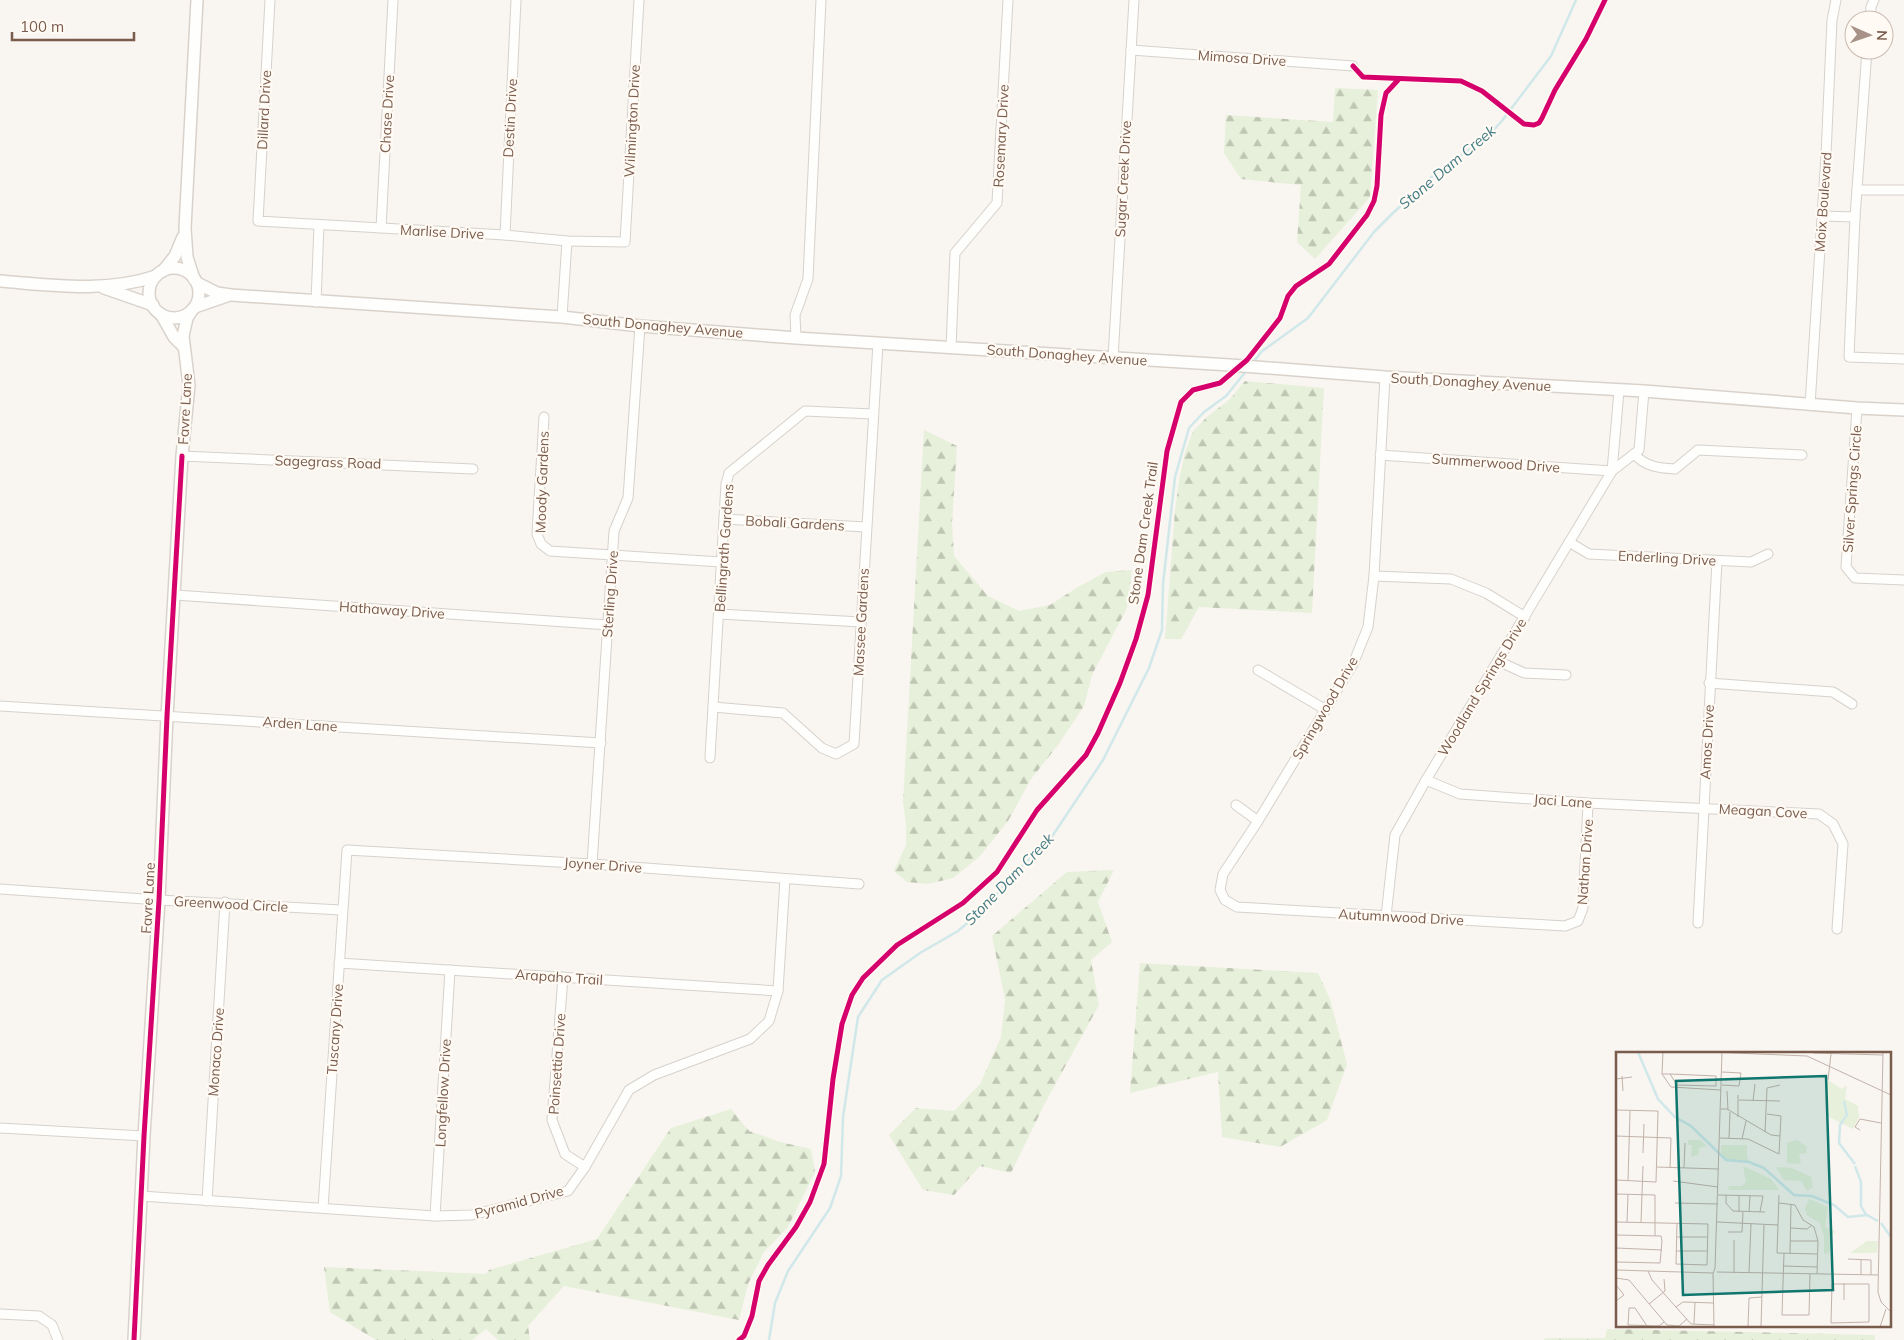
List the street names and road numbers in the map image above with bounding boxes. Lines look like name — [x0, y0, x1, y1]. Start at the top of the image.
street label: Mimosa Drive — [1197, 46, 1287, 70]
street label: Wilmington Drive — [620, 64, 644, 178]
street label: Dillard Drive — [253, 70, 275, 150]
street label: Chase Drive — [376, 74, 398, 154]
street label: Destin Drive — [499, 78, 521, 158]
street label: Rosemary Drive — [989, 84, 1013, 188]
street label: Sugar Creek Drive — [1111, 120, 1135, 238]
street label: Moix Boulevard — [1811, 151, 1835, 253]
street label: Marlise Drive — [399, 221, 485, 243]
street label: South Donaghey Avenue — [582, 310, 744, 342]
street label: South Donaghey Avenue — [986, 340, 1148, 370]
street label: South Donaghey Avenue — [1390, 369, 1552, 395]
street label: Favre Lane — [174, 373, 196, 445]
street label: Silver Springs Circle — [1839, 425, 1865, 553]
street label: Moody Gardens — [531, 431, 553, 533]
street label: Summerwood Drive — [1431, 450, 1561, 476]
street label: Sagegrass Road — [274, 451, 382, 473]
street label: Stone Dam Creek Trail — [1124, 460, 1162, 606]
street label: Bellingrath Gardens — [711, 483, 737, 613]
street label: Bobali Gardens — [745, 511, 845, 535]
street label: Enderling Drive — [1617, 546, 1717, 570]
street label: Sterling Drive — [598, 550, 622, 638]
street label: Massee Gardens — [849, 568, 873, 676]
street label: Hathaway Drive — [339, 597, 445, 623]
street label: Woodland Springs Drive — [1434, 615, 1530, 759]
street label: Springwood Drive — [1288, 653, 1362, 763]
street label: Amos Drive — [1696, 704, 1718, 780]
street label: Arden Lane — [262, 712, 338, 736]
street label: Jaci Lane — [1533, 790, 1593, 812]
street label: Meagan Cove — [1718, 800, 1808, 822]
street label: Nathan Drive — [1573, 818, 1597, 906]
street label: Joyner Drive — [563, 853, 643, 877]
street label: Favre Lane — [137, 862, 159, 934]
street label: Greenwood Circle — [173, 892, 289, 916]
street label: Autumnwood Drive — [1338, 905, 1464, 929]
street label: Arapaho Trail — [515, 965, 603, 989]
street label: Tuscany Drive — [323, 983, 347, 1075]
street label: Monaco Drive — [204, 1007, 228, 1097]
street label: Poinsettia Drive — [544, 1013, 570, 1115]
street label: Longfellow Drive — [431, 1038, 455, 1148]
street label: Pyramid Drive — [473, 1181, 565, 1223]

